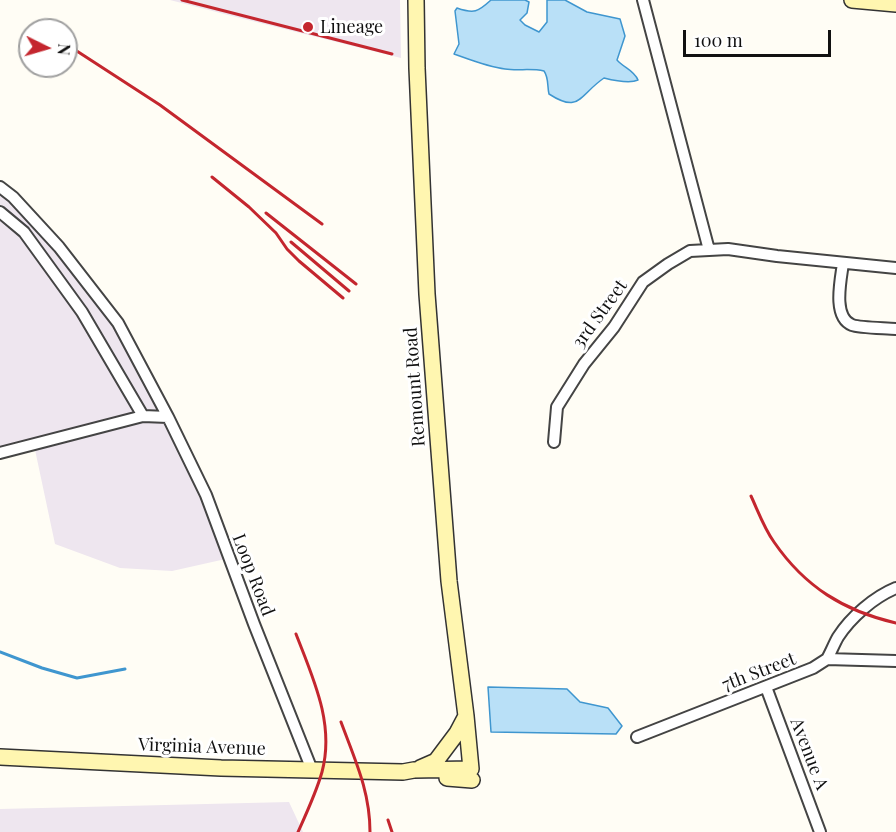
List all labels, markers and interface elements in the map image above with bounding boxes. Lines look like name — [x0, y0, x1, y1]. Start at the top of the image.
place label: Lineage — [320, 16, 383, 38]
north arrow — [18, 18, 78, 78]
scale bar — [686, 18, 834, 56]
marker: Lineage — [301, 20, 315, 34]
text: 100 m — [694, 28, 743, 52]
text: N — [53, 43, 75, 56]
street label: 3rd Street — [568, 276, 632, 352]
street label: Remount Road — [400, 327, 430, 447]
street label: Loop Road — [227, 531, 279, 619]
street label: 7th Street — [719, 648, 799, 696]
street label: Avenue A — [785, 715, 833, 793]
street label: Virginia Avenue — [138, 734, 266, 760]

